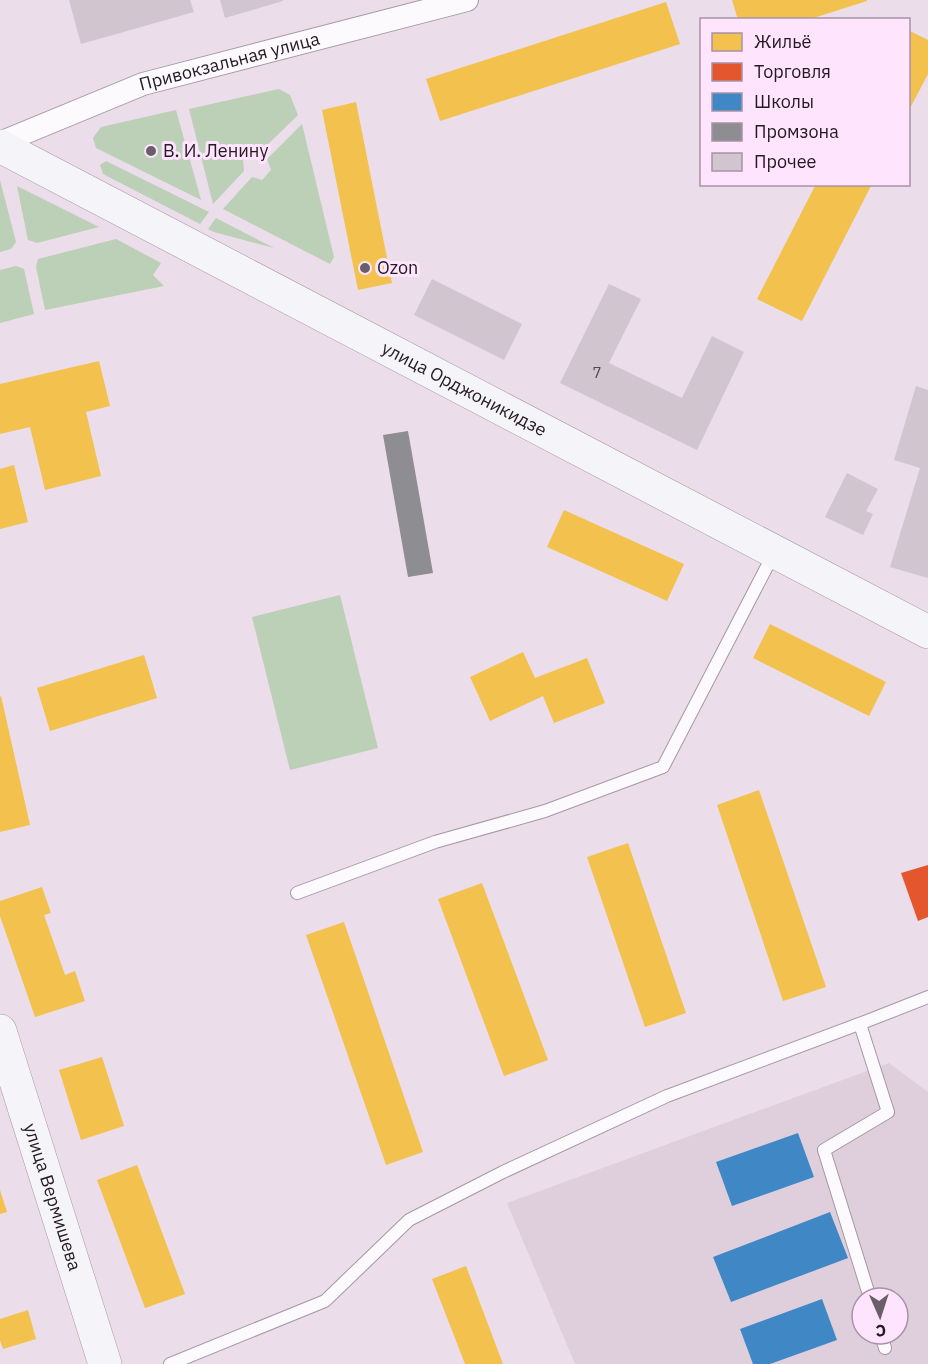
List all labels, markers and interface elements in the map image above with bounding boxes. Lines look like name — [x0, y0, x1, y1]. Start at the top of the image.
legend — [700, 18, 910, 186]
street label: Привокзальная улица — [137, 27, 322, 96]
text: Жильё — [754, 30, 812, 53]
text: Торговля — [754, 60, 831, 83]
text: Школы — [754, 90, 814, 113]
text: Промзона — [754, 120, 839, 143]
place label: В. И. Ленину — [163, 139, 268, 162]
marker: В. И. Ленину — [144, 144, 158, 158]
text: Прочее — [754, 150, 817, 173]
place label: Ozon — [377, 256, 418, 279]
marker: Ozon — [358, 261, 372, 275]
street label: улица Орджоникидзе — [378, 336, 551, 441]
house number: 7 — [592, 363, 602, 382]
street label: улица Вермишева — [19, 1120, 87, 1274]
north arrow — [850, 1286, 910, 1346]
text: С — [875, 1321, 887, 1341]

